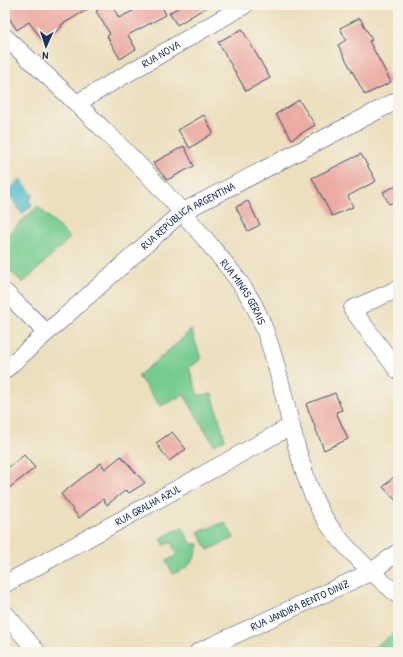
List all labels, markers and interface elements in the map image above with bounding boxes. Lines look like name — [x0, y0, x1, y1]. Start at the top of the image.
north arrow — [26, 26, 66, 66]
street label: RUA NOVA — [139, 37, 183, 71]
text: N — [42, 49, 49, 63]
street label: RUA REPÚBLICA ARGENTINA — [138, 179, 238, 253]
street label: RUA MINAS GERAIS — [217, 256, 269, 327]
street label: RUA GRALHA AZUL — [112, 481, 183, 529]
street label: RUA JANDIRA BENTO DINIZ — [248, 576, 352, 634]

